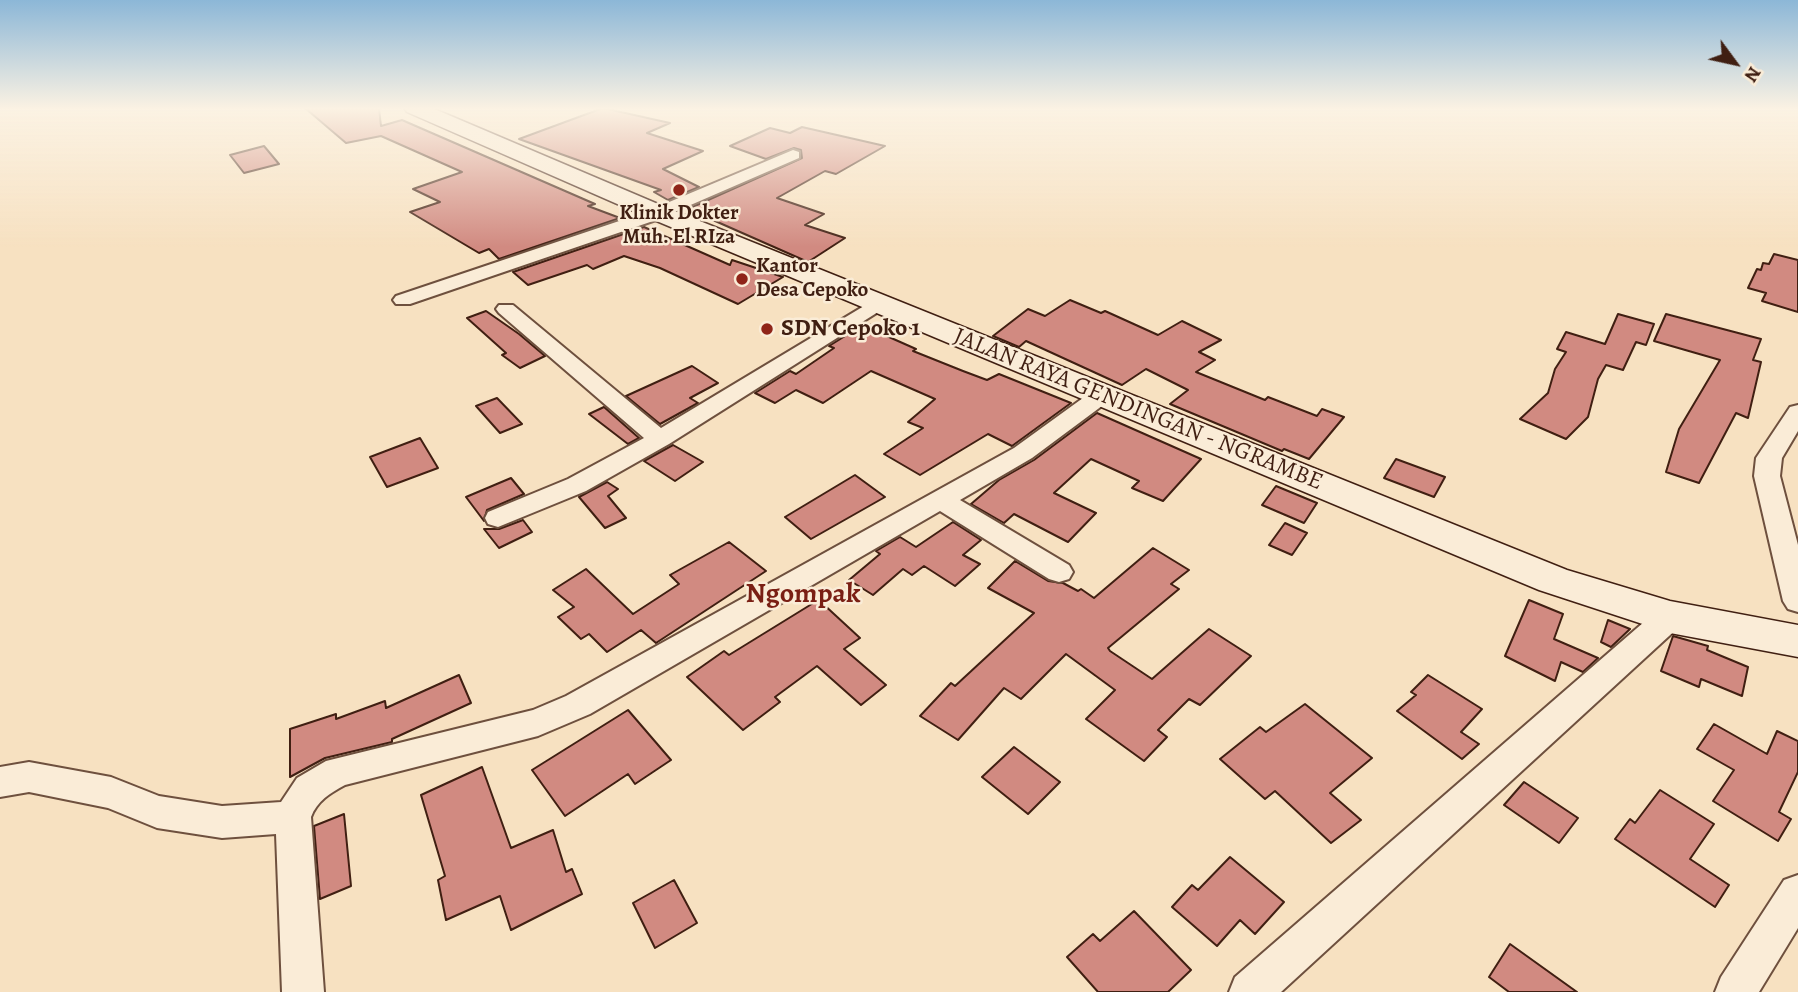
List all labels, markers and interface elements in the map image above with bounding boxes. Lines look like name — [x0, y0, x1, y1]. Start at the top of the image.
north arrow — [1700, 28, 1770, 98]
text: N — [1738, 62, 1767, 87]
marker: Klinik Dokter Muh. El RIza — [671, 182, 687, 198]
place label: Klinik Dokter Muh. El RIza — [619, 201, 739, 251]
place label: Kantor Desa Cepoko — [756, 254, 868, 304]
marker: Kantor Desa Cepoko — [734, 271, 750, 287]
place label: SDN Cepoko 1 — [781, 315, 920, 343]
marker: SDN Cepoko 1 — [759, 321, 775, 337]
street label: JALAN RAYA GENDINGAN - NGRAMBE — [949, 323, 1327, 497]
district label: Ngompak — [745, 578, 861, 612]

